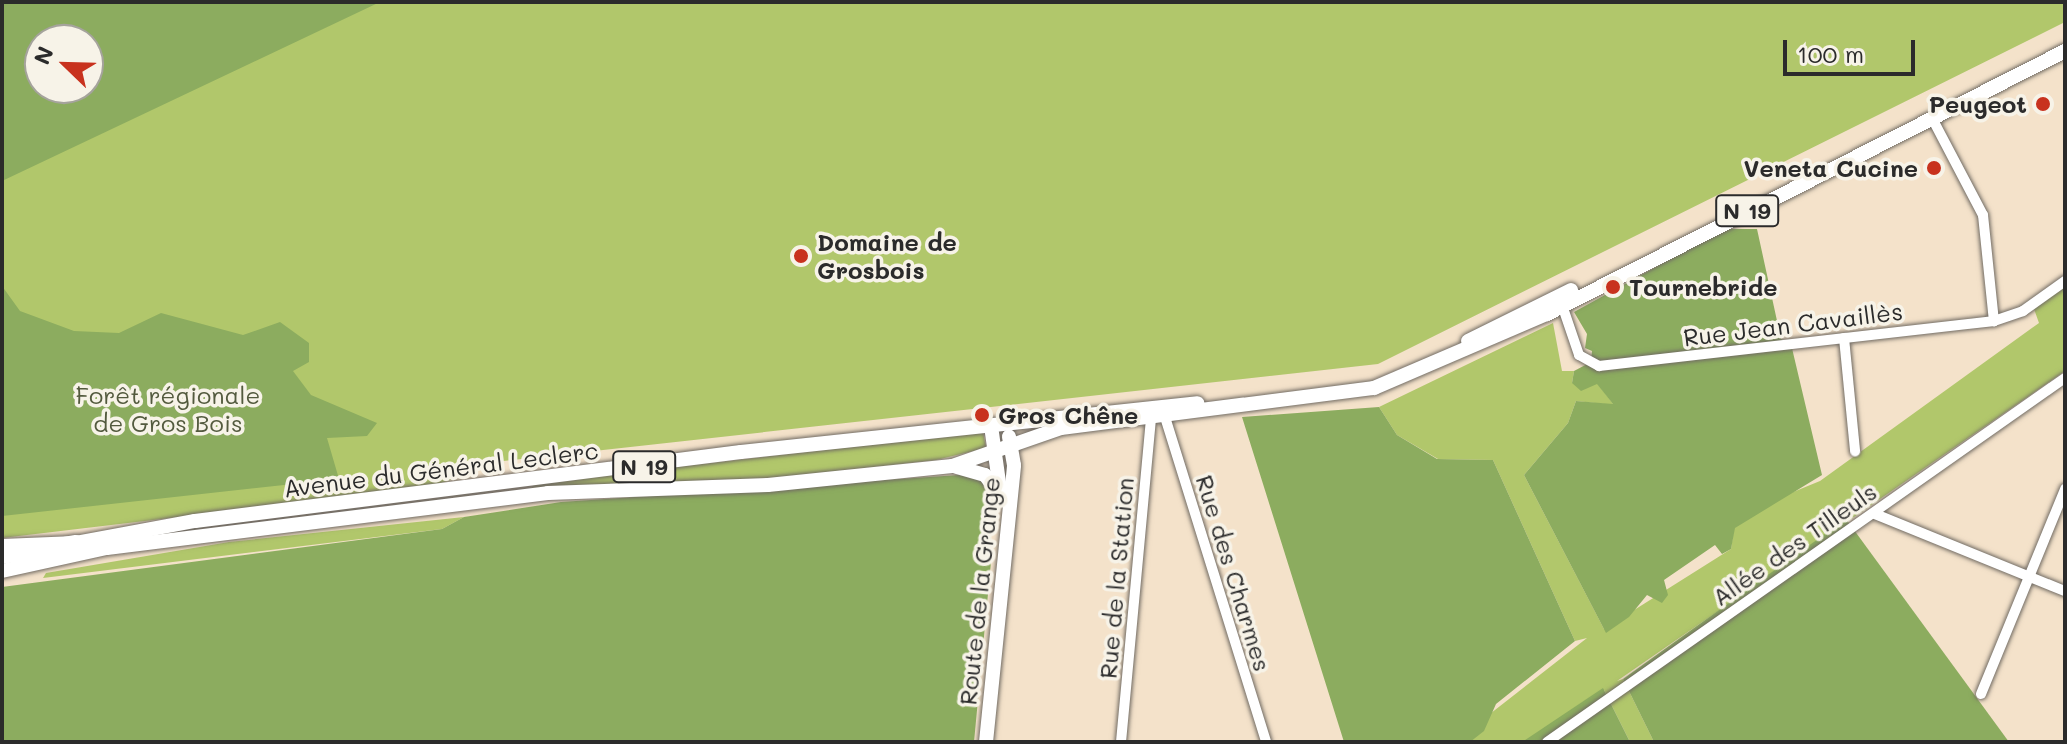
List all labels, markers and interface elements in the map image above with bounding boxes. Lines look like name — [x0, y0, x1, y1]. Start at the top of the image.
north arrow — [24, 24, 104, 104]
scale bar — [1787, 24, 1919, 74]
text: 100 m — [1797, 38, 1864, 69]
text: N — [27, 42, 60, 69]
place label: Peugeot — [1929, 90, 2027, 118]
marker: Peugeot — [2034, 95, 2052, 113]
place label: Veneta Cucine — [1744, 154, 1918, 182]
marker: Veneta Cucine — [1925, 159, 1943, 177]
road number: N 19 — [1715, 193, 1779, 229]
place label: Domaine de Grosbois — [817, 228, 957, 284]
marker: Domaine de Grosbois — [792, 247, 810, 265]
place label: Tournebride — [1629, 273, 1777, 301]
marker: Tournebride — [1604, 278, 1622, 296]
street label: Rue Jean Cavaillès — [1682, 296, 1904, 352]
park label: Forêt régionale de Gros Bois — [76, 381, 260, 437]
place label: Gros Chêne — [998, 401, 1138, 429]
marker: Gros Chêne — [973, 406, 991, 424]
street label: Avenue du Général Leclerc — [282, 435, 600, 503]
road number: N 19 — [612, 449, 676, 485]
street label: Rue des Charmes — [1190, 471, 1278, 675]
street label: Route de la Grange — [953, 476, 1005, 706]
street label: Rue de la Station — [1093, 476, 1139, 680]
street label: Allée des Tilleuls — [1706, 477, 1882, 611]

